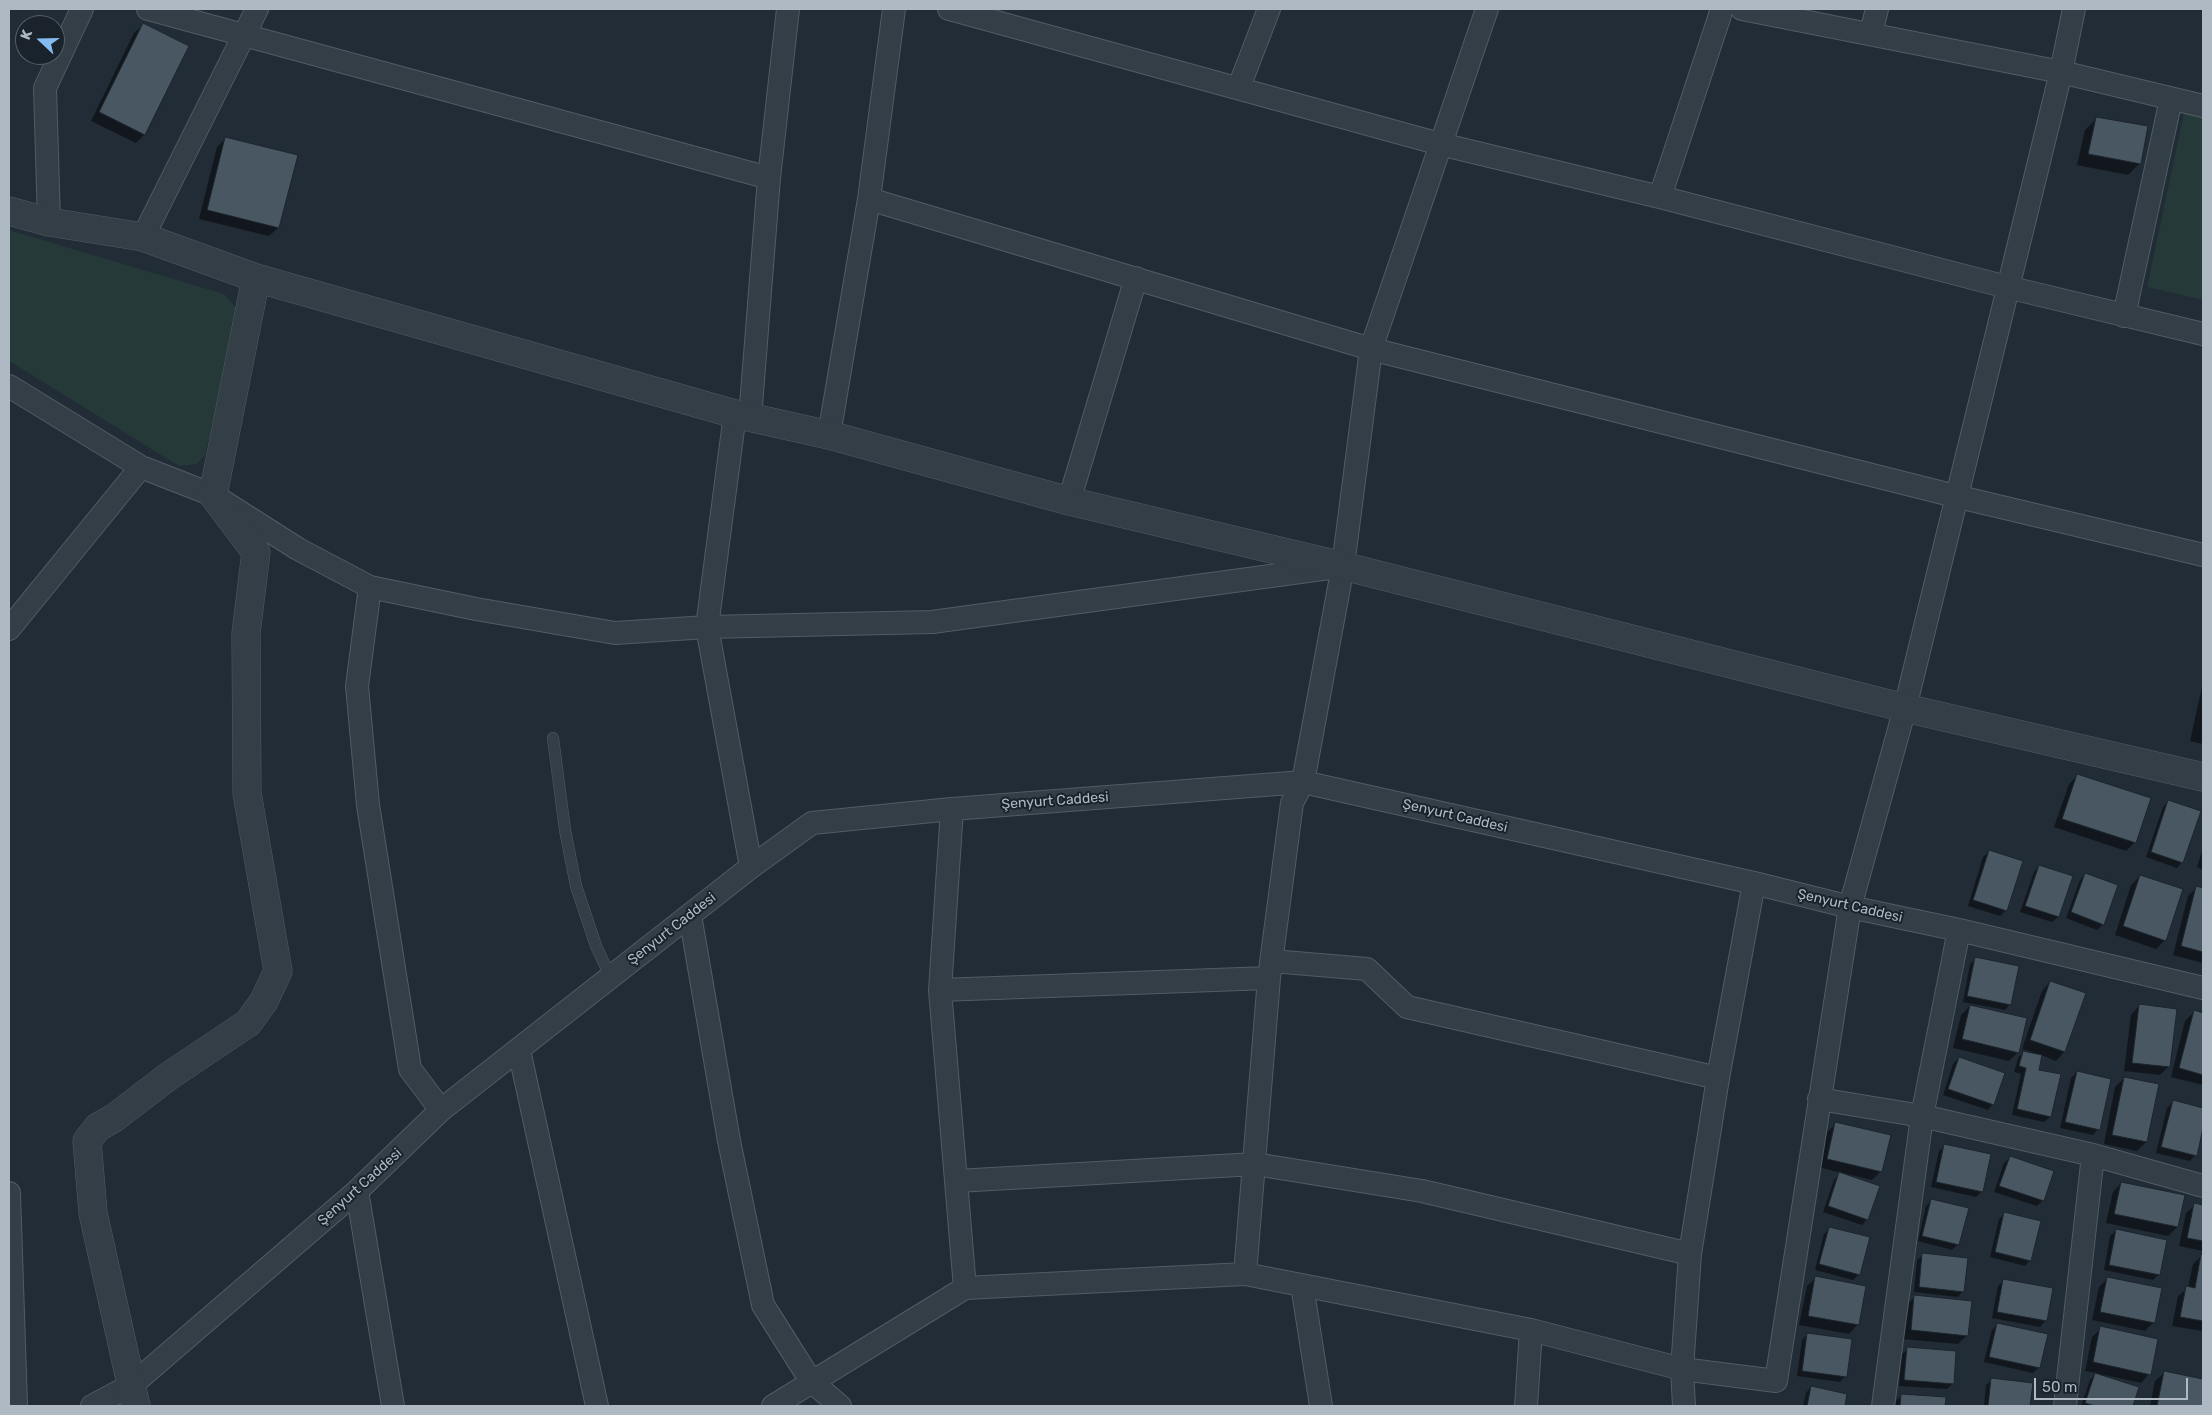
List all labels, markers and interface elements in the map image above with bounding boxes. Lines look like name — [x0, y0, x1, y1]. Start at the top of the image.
north arrow — [15, 15, 65, 65]
text: K — [17, 27, 36, 42]
street label: Şenyurt Caddesi — [1001, 789, 1109, 813]
street label: Şenyurt Caddesi — [1401, 796, 1509, 836]
street label: Şenyurt Caddesi — [1796, 886, 1904, 926]
street label: Şenyurt Caddesi — [625, 889, 719, 969]
street label: Şenyurt Caddesi — [315, 1145, 405, 1229]
scale bar — [2037, 1368, 2191, 1400]
text: 50 m — [2042, 1378, 2077, 1396]

